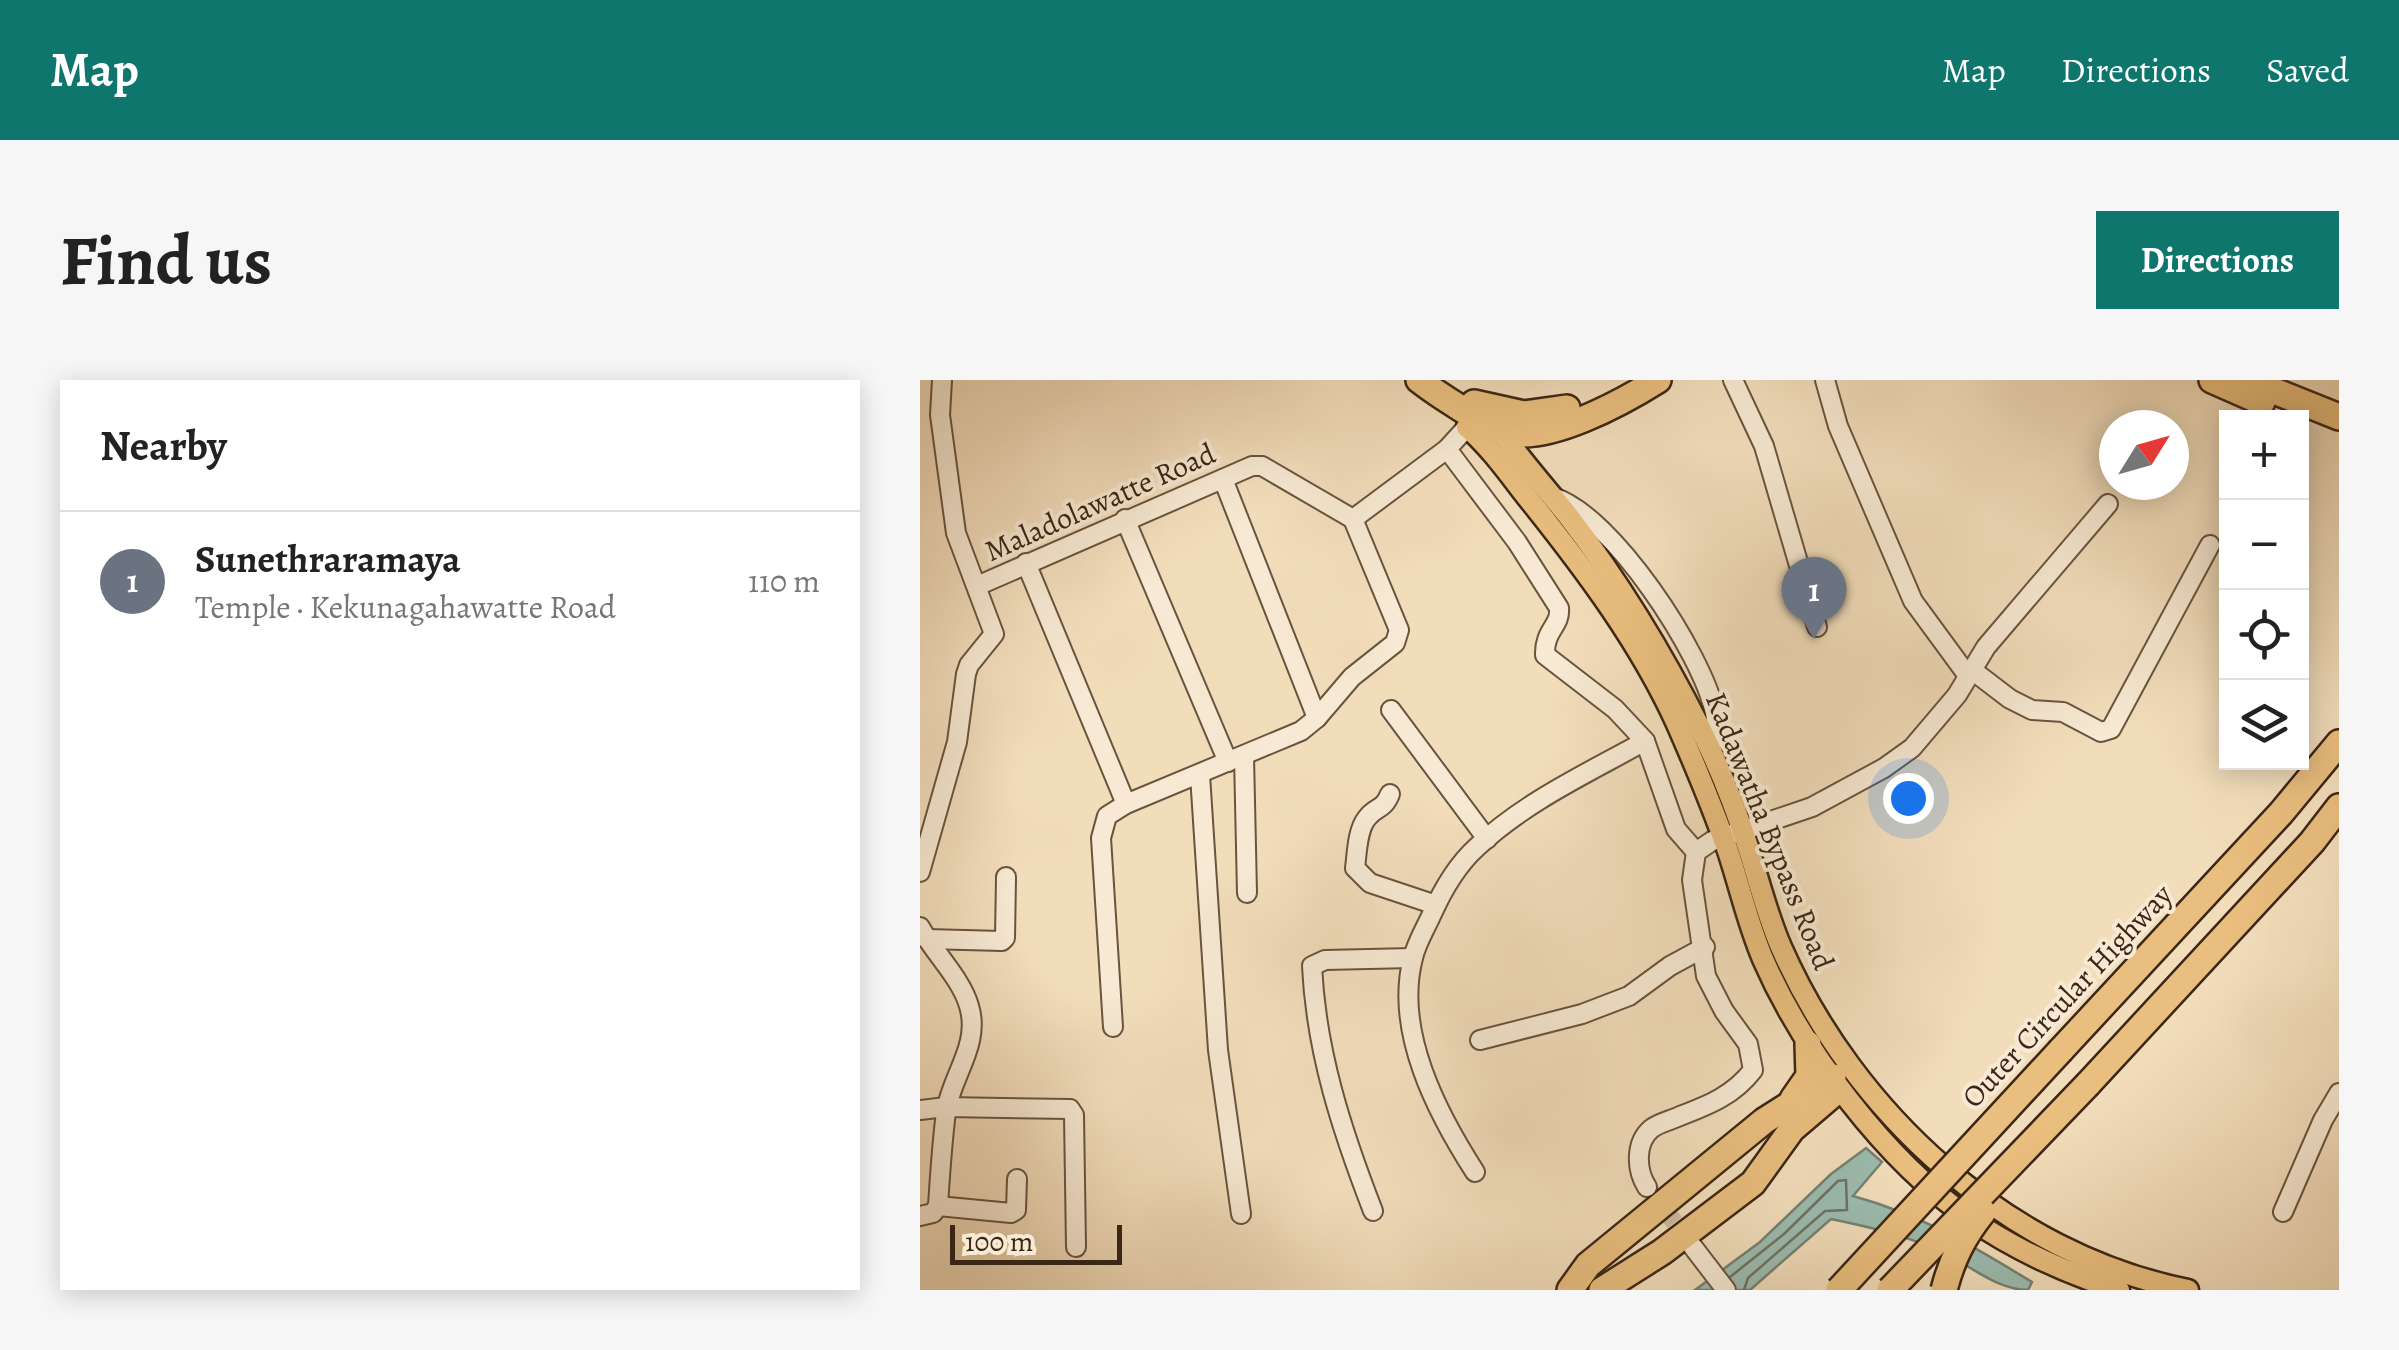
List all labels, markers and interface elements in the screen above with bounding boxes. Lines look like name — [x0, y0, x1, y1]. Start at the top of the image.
text: Map — [50, 37, 139, 103]
text: Map — [1942, 46, 2006, 94]
text: Directions — [2061, 46, 2211, 94]
text: Saved — [2266, 46, 2349, 94]
button: Directions — [2096, 211, 2339, 309]
text: Find us — [60, 213, 272, 308]
north arrow — [2099, 410, 2189, 500]
map controls — [2219, 410, 2309, 770]
button: + — [2219, 410, 2309, 500]
text: Nearby — [100, 417, 227, 474]
street label: Maladolawatte Road — [978, 433, 1222, 571]
button: − — [2219, 500, 2309, 590]
text: Sunethraramaya — [195, 533, 461, 585]
pin: 1 — [1782, 556, 1846, 639]
text: 1 — [127, 559, 138, 603]
text: 110 m — [748, 559, 820, 603]
text: Temple · Kekunagahawatte Road — [195, 585, 616, 629]
button: locate — [2219, 590, 2309, 680]
button: layers — [2219, 680, 2309, 770]
street label: Kadawatha Bypass Road — [1696, 686, 1844, 976]
your location — [1883, 773, 1934, 824]
street label: Outer Circular Highway — [1953, 875, 2182, 1116]
scale bar — [950, 1220, 1122, 1264]
text: 100 m — [965, 1223, 1033, 1261]

